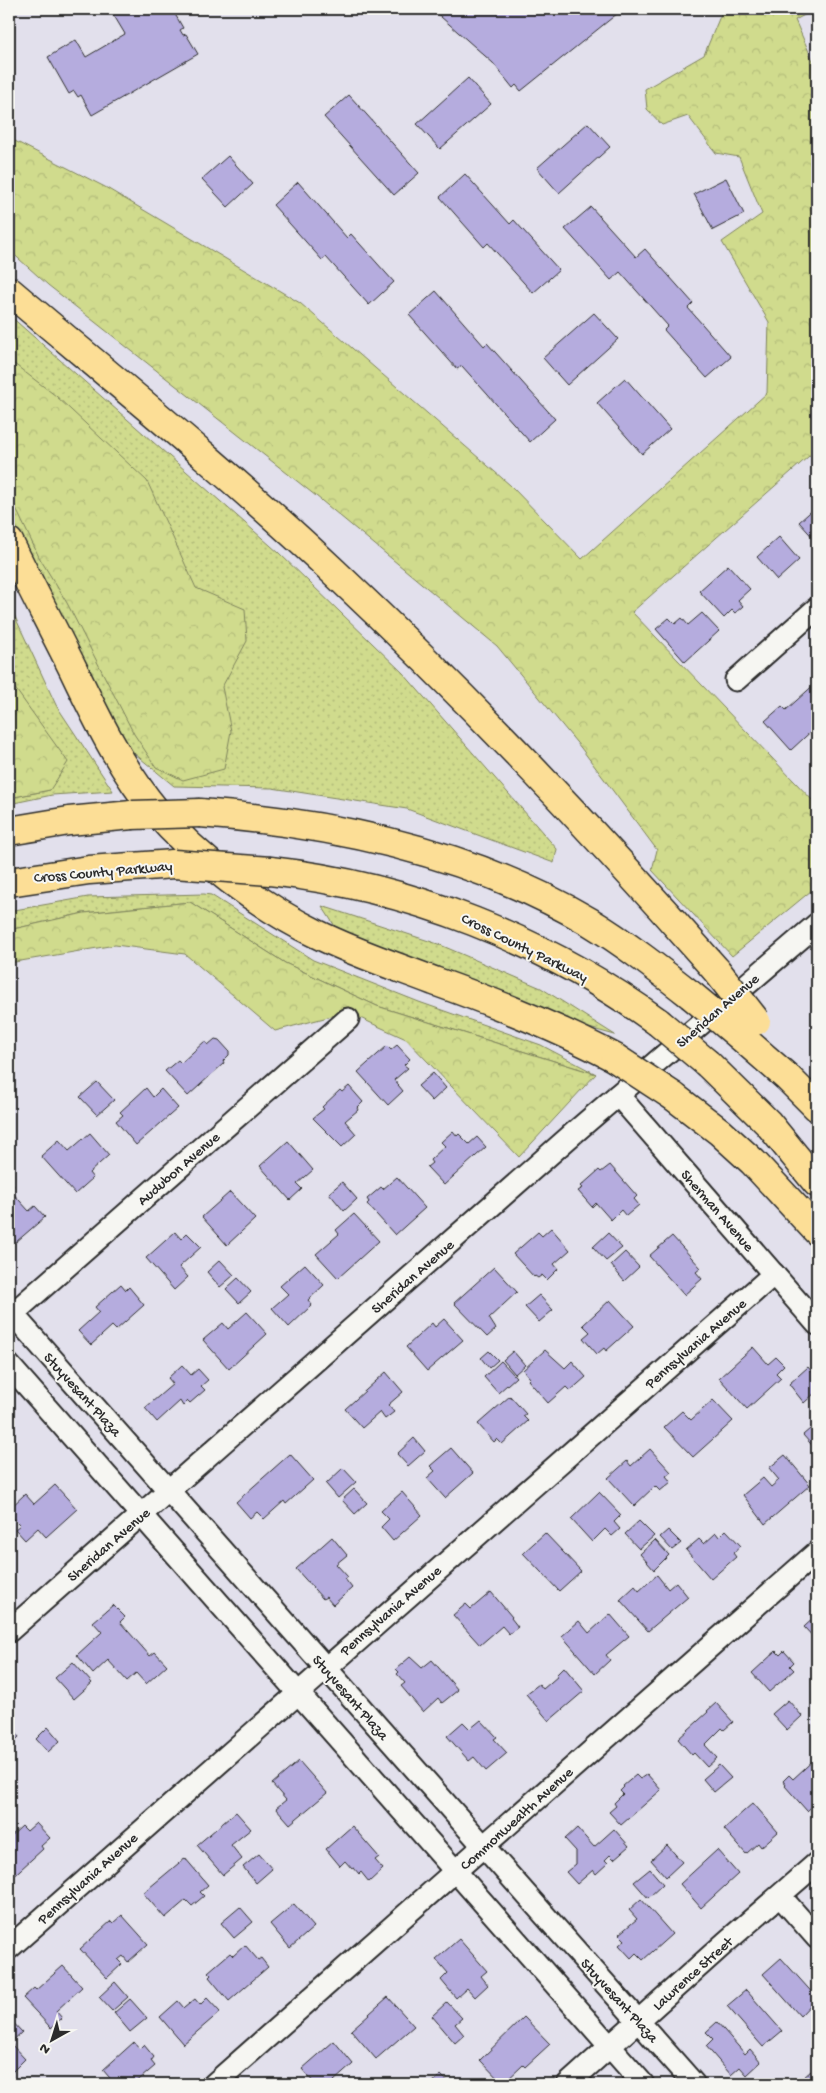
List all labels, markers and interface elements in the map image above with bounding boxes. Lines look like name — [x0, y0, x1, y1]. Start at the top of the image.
street label: Cross County Parkway — [33, 858, 174, 888]
street label: Cross County Parkway — [458, 910, 591, 988]
street label: Sheridan Avenue — [673, 970, 764, 1052]
street label: Audubon Avenue — [134, 1129, 224, 1210]
street label: Sherman Avenue — [676, 1167, 757, 1256]
street label: Sheridan Avenue — [368, 1236, 459, 1318]
street label: Pennsylvania Avenue — [641, 1295, 751, 1394]
street label: Stuyvesant Plaza — [39, 1349, 125, 1442]
street label: Sheridan Avenue — [64, 1504, 155, 1586]
street label: Pennsylvania Avenue — [336, 1562, 446, 1661]
street label: Stuyvesant Plaza — [307, 1652, 392, 1745]
street label: Commonwealth Avenue — [457, 1764, 578, 1875]
street label: Pennsylvania Avenue — [34, 1830, 142, 1930]
street label: Lawrence Street — [649, 1932, 739, 2015]
street label: Stuyvesant Plaza — [576, 1955, 662, 2048]
north arrow — [28, 2016, 78, 2066]
text: N — [36, 2039, 54, 2058]

